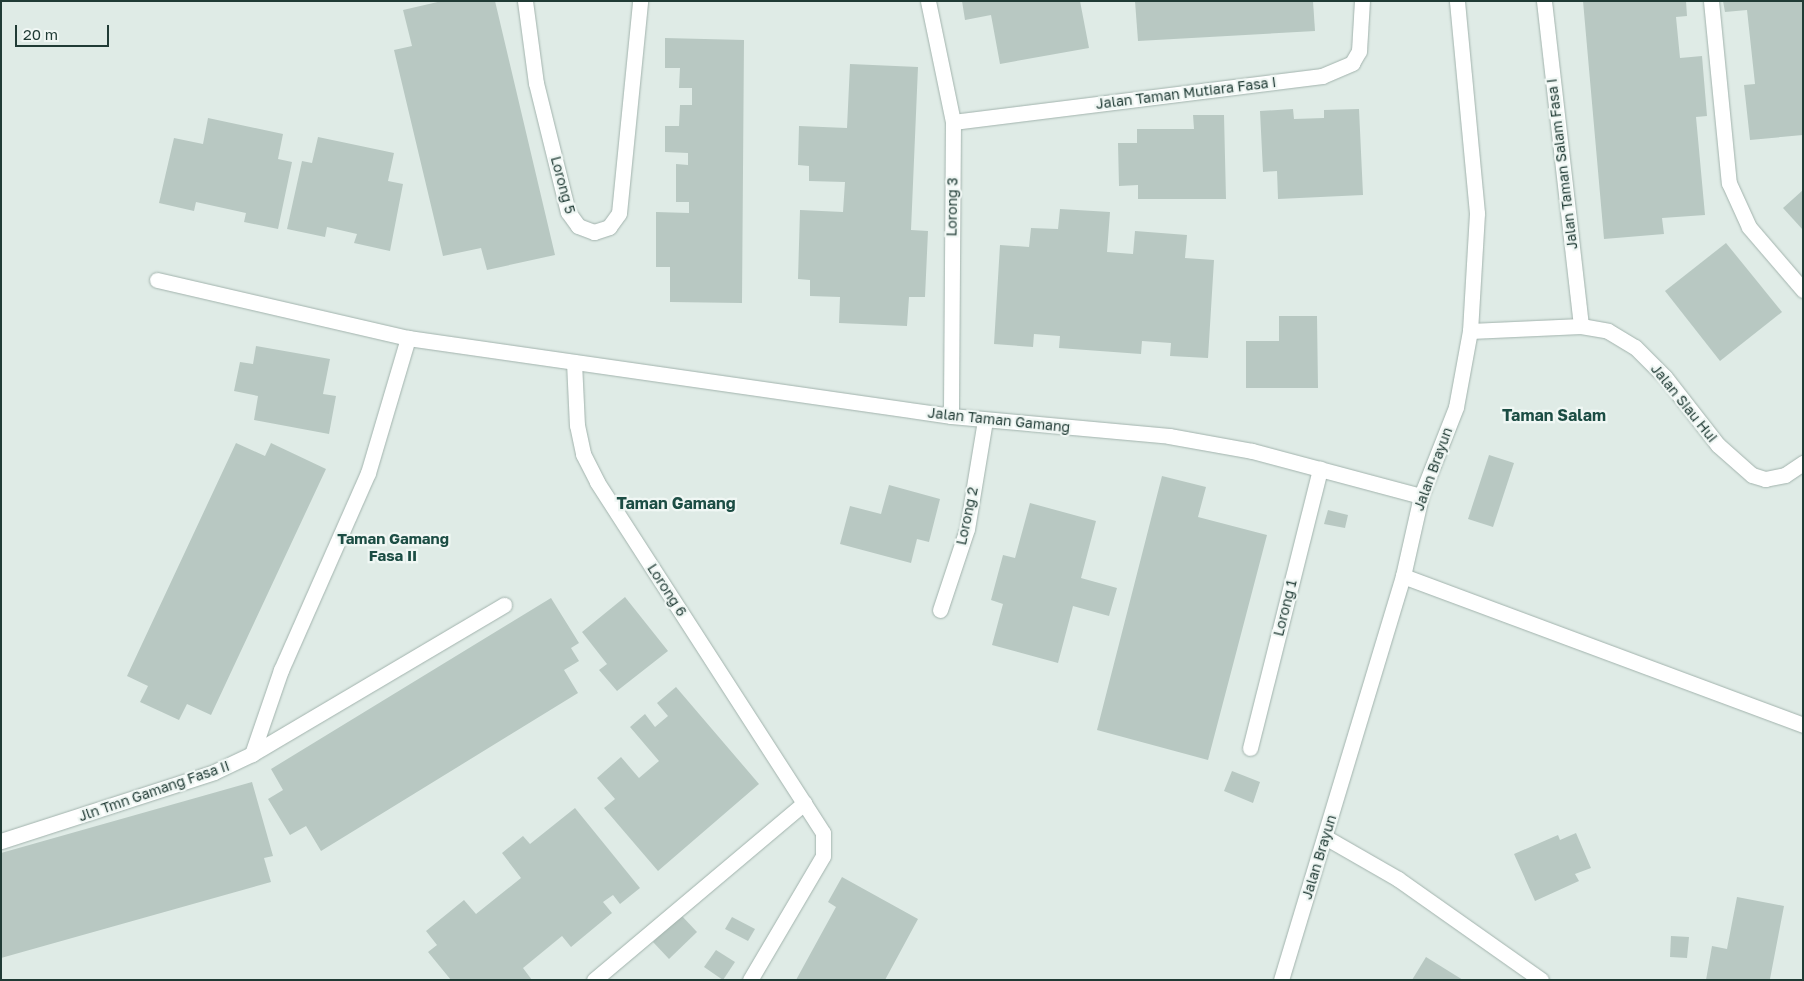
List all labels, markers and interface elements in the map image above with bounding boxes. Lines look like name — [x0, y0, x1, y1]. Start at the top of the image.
scale bar — [18, 15, 111, 47]
text: 20 m — [23, 25, 58, 43]
street label: Jalan Taman Mutiara Fasa I — [1095, 74, 1277, 112]
street label: Jalan Taman Salam Fasa I — [1543, 77, 1581, 251]
street label: Lorong 5 — [547, 154, 579, 216]
street label: Lorong 3 — [943, 177, 961, 237]
street label: Jalan Siau Hui — [1647, 361, 1721, 445]
street label: Jalan Taman Gamang — [927, 404, 1071, 436]
district label: Taman Salam — [1502, 405, 1606, 425]
street label: Jalan Brayun — [1410, 425, 1456, 513]
street label: Lorong 2 — [953, 485, 981, 547]
district label: Taman Gamang — [616, 493, 736, 513]
district label: Taman Gamang Fasa II — [337, 529, 449, 564]
street label: Lorong 6 — [644, 561, 690, 619]
street label: Lorong 1 — [1270, 578, 1300, 638]
street label: Jln Tmn Gamang Fasa II — [76, 757, 232, 825]
street label: Jalan Brayun — [1298, 813, 1340, 901]

